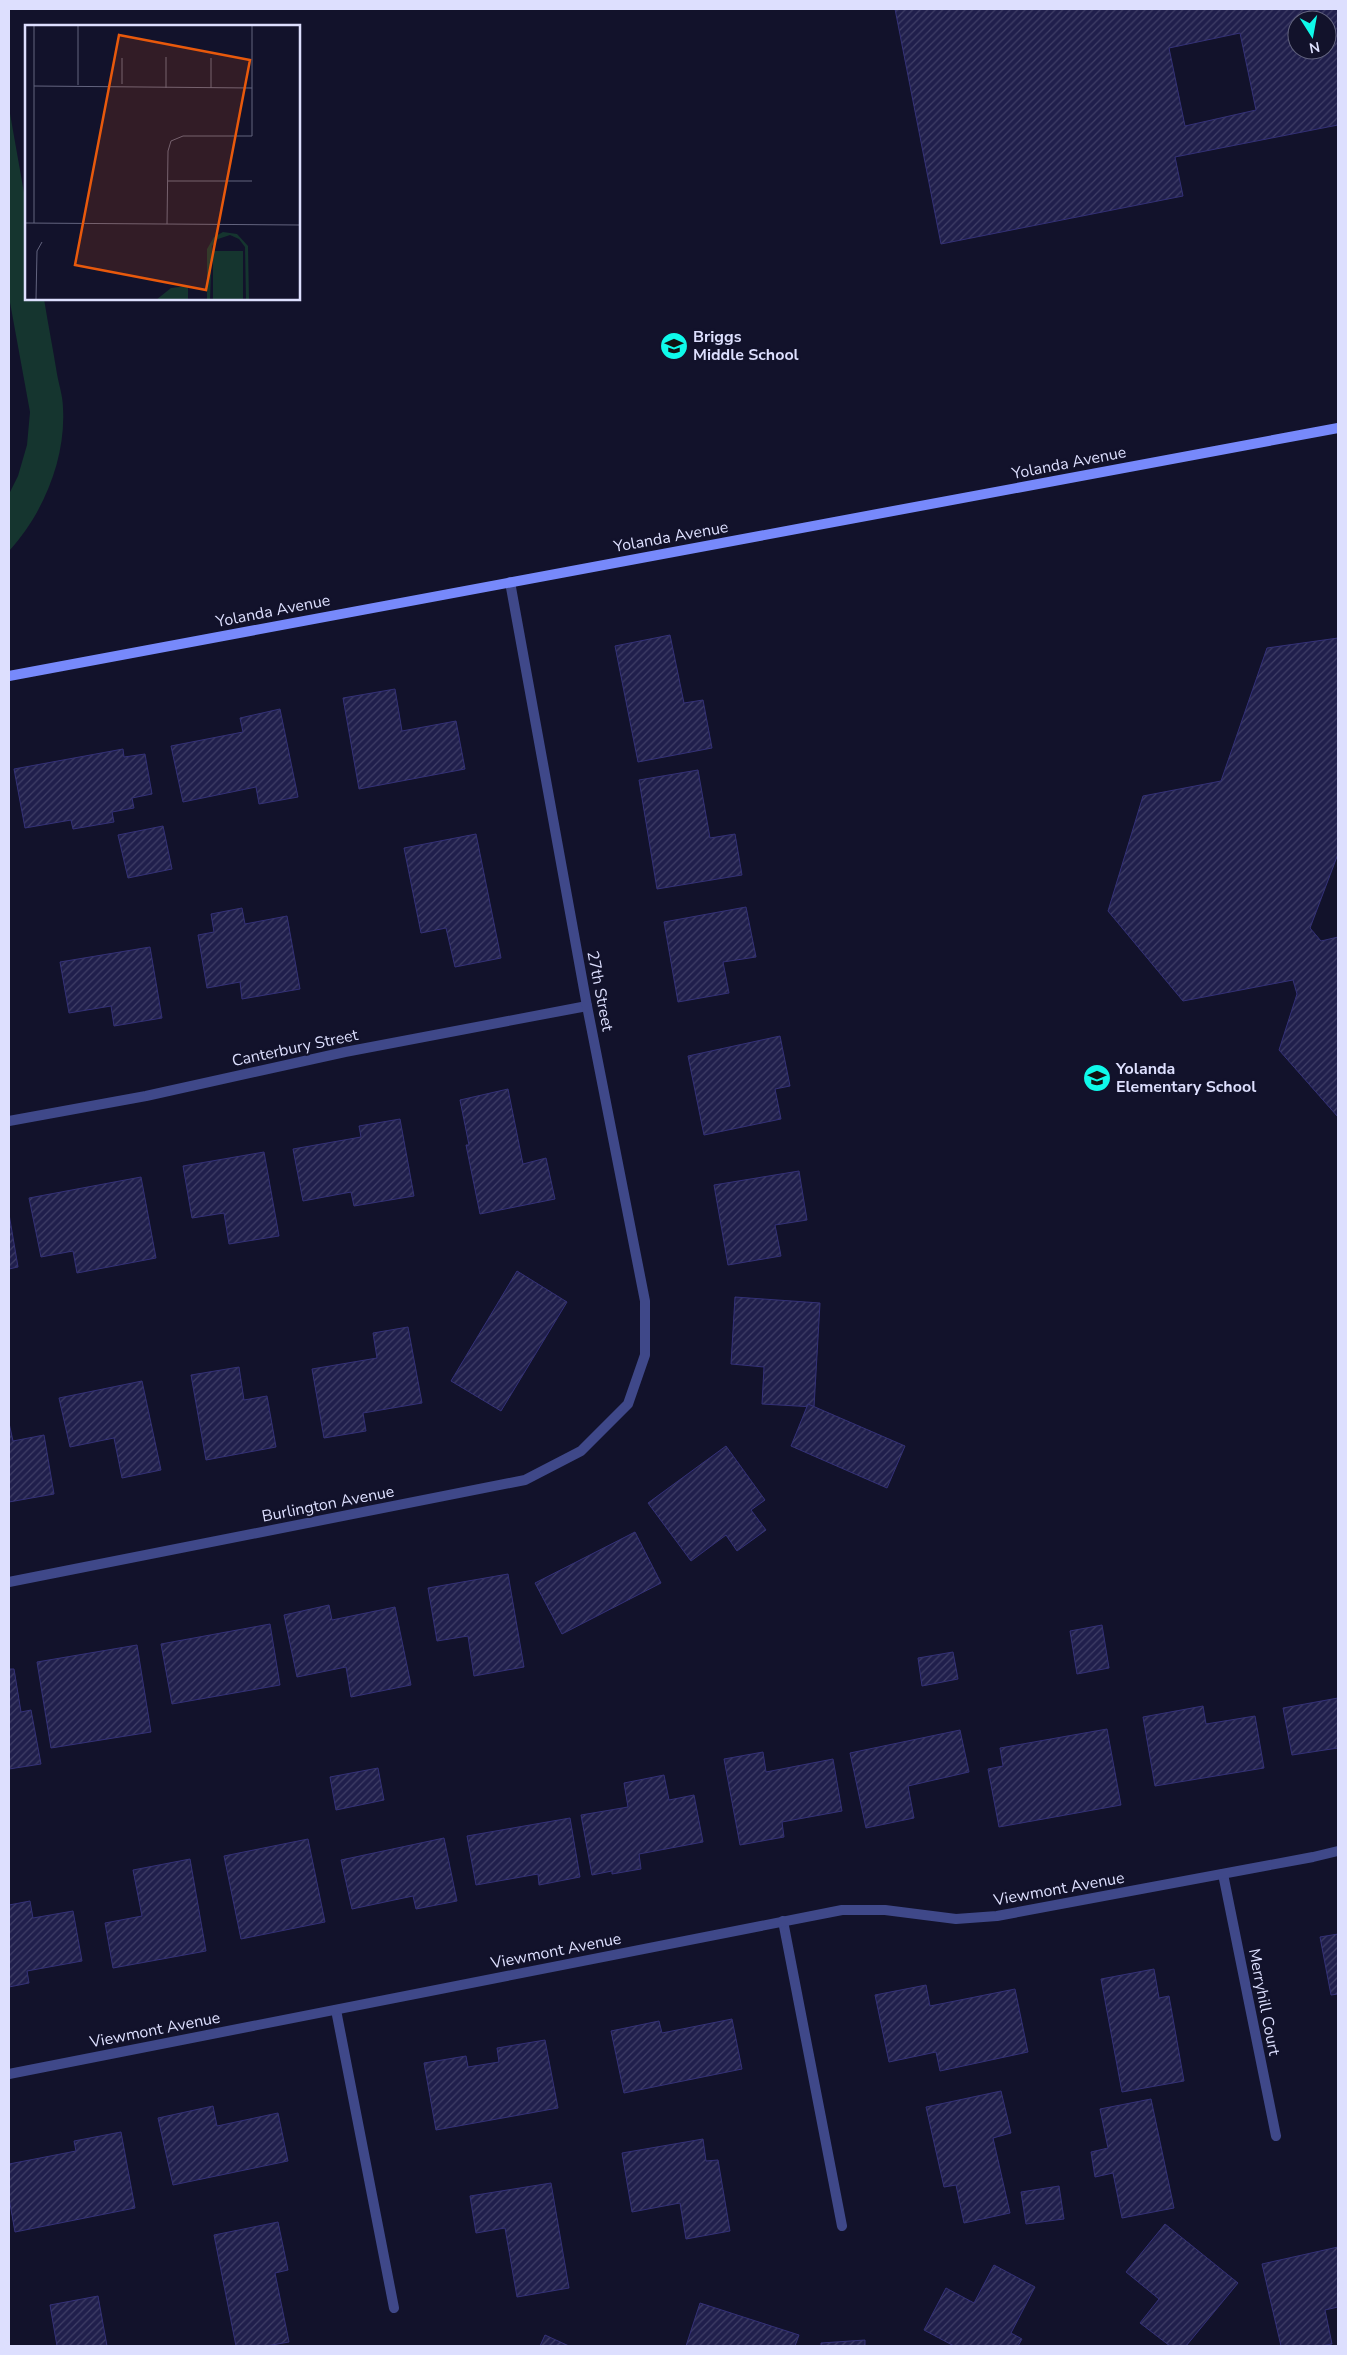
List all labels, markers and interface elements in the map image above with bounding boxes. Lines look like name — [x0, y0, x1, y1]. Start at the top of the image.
north arrow — [1287, 10, 1337, 60]
inset map — [25, 25, 300, 300]
text: N — [1307, 37, 1321, 58]
place label: Briggs Middle School — [693, 326, 799, 366]
school or university icon: Briggs Middle School — [659, 331, 689, 361]
street label: Yolanda Avenue — [1009, 441, 1128, 485]
street label: Yolanda Avenue — [611, 516, 730, 558]
street label: Yolanda Avenue — [213, 589, 332, 633]
street label: 27th Street — [581, 949, 619, 1034]
street label: Canterbury Street — [230, 1024, 360, 1072]
place label: Yolanda Elementary School — [1115, 1058, 1256, 1098]
school or university icon: Yolanda Elementary School — [1082, 1063, 1112, 1093]
street label: Burlington Avenue — [260, 1480, 396, 1528]
street label: Viewmont Avenue — [991, 1867, 1126, 1912]
street label: Viewmont Avenue — [488, 1928, 623, 1975]
street label: Merryhill Court — [1243, 1947, 1285, 2058]
street label: Viewmont Avenue — [87, 2007, 222, 2054]

